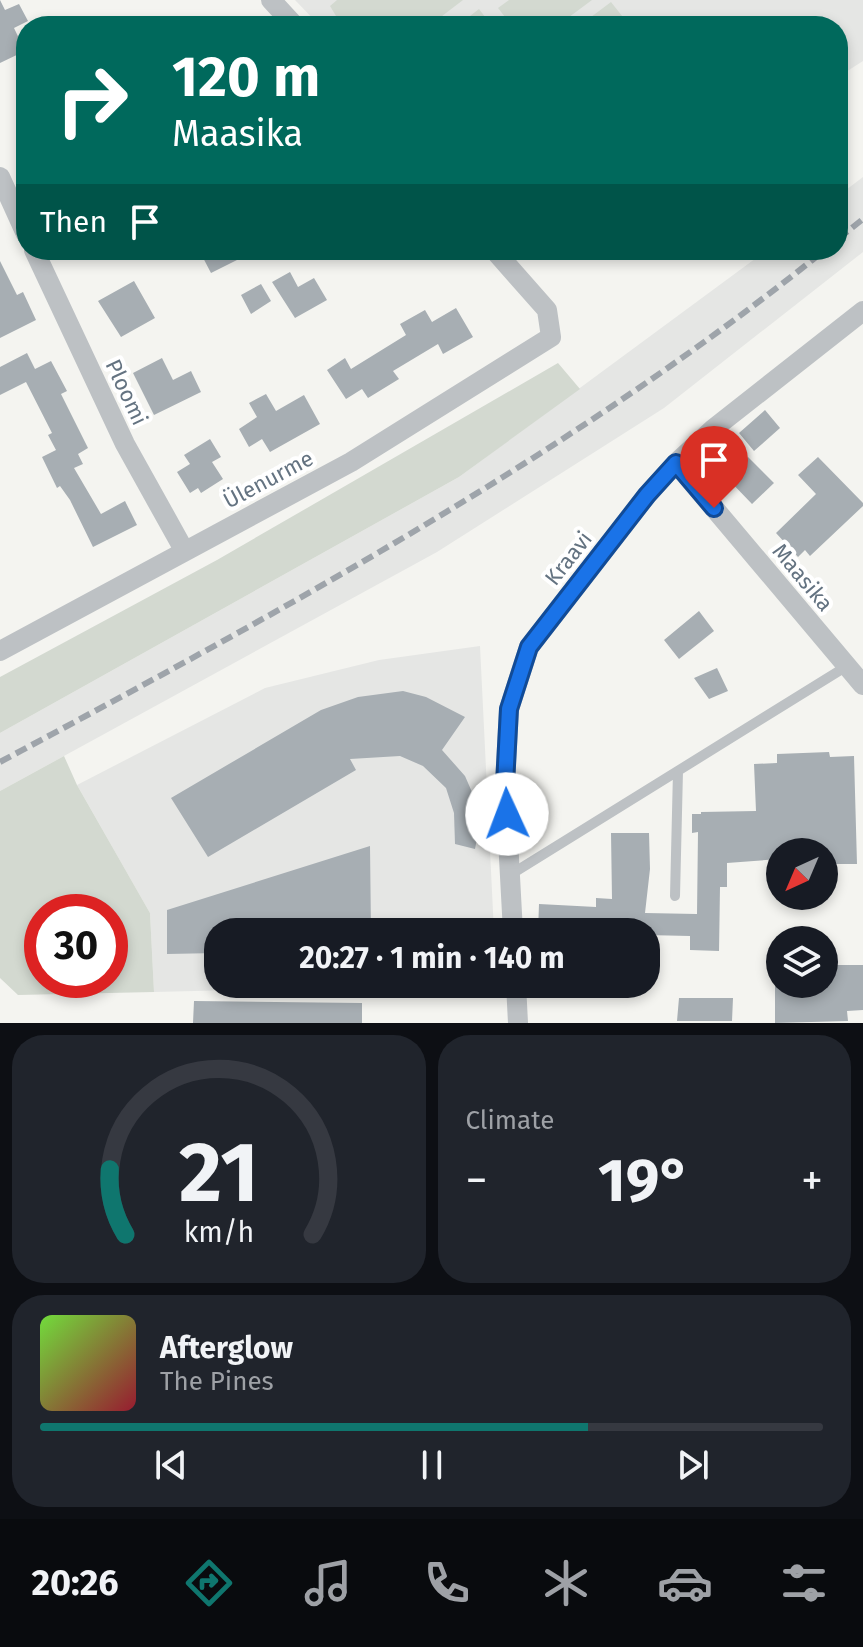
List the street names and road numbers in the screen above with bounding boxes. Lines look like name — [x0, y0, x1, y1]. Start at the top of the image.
street label: Ploomi — [100, 355, 154, 429]
street label: Ülenurme — [219, 445, 318, 514]
street label: Kraavi — [539, 526, 598, 591]
street label: Maasika — [767, 538, 839, 617]

